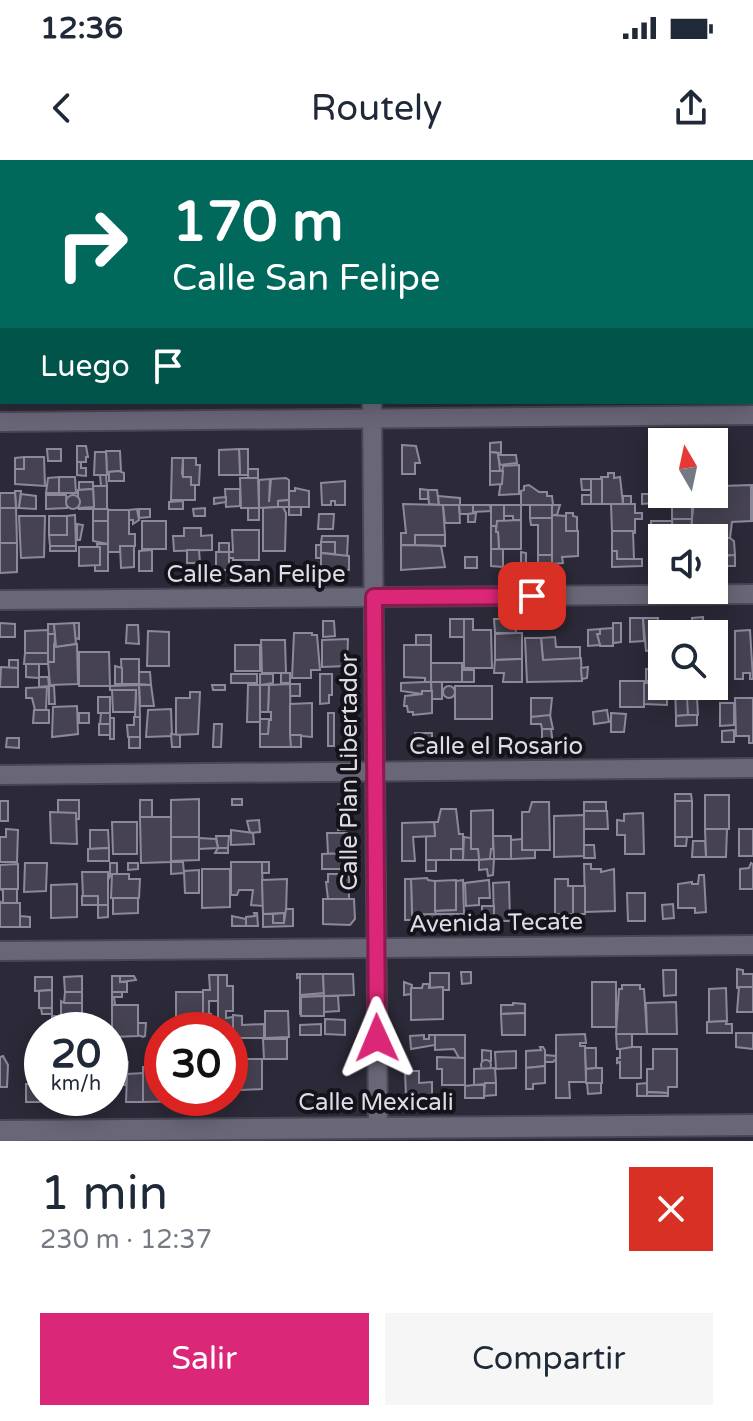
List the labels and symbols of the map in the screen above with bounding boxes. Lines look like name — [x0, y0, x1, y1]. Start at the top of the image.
north arrow — [648, 428, 728, 508]
street label: Calle San Felipe — [167, 560, 345, 589]
pin — [498, 562, 566, 630]
street label: Calle Plan Libertador — [335, 652, 364, 891]
street label: Calle el Rosario — [409, 732, 583, 761]
street label: Avenida Tecate — [409, 907, 583, 939]
position arrow — [335, 996, 419, 1080]
speed limit sign: 30 — [144, 1012, 248, 1116]
street label: Calle Mexicali — [298, 1088, 454, 1117]

